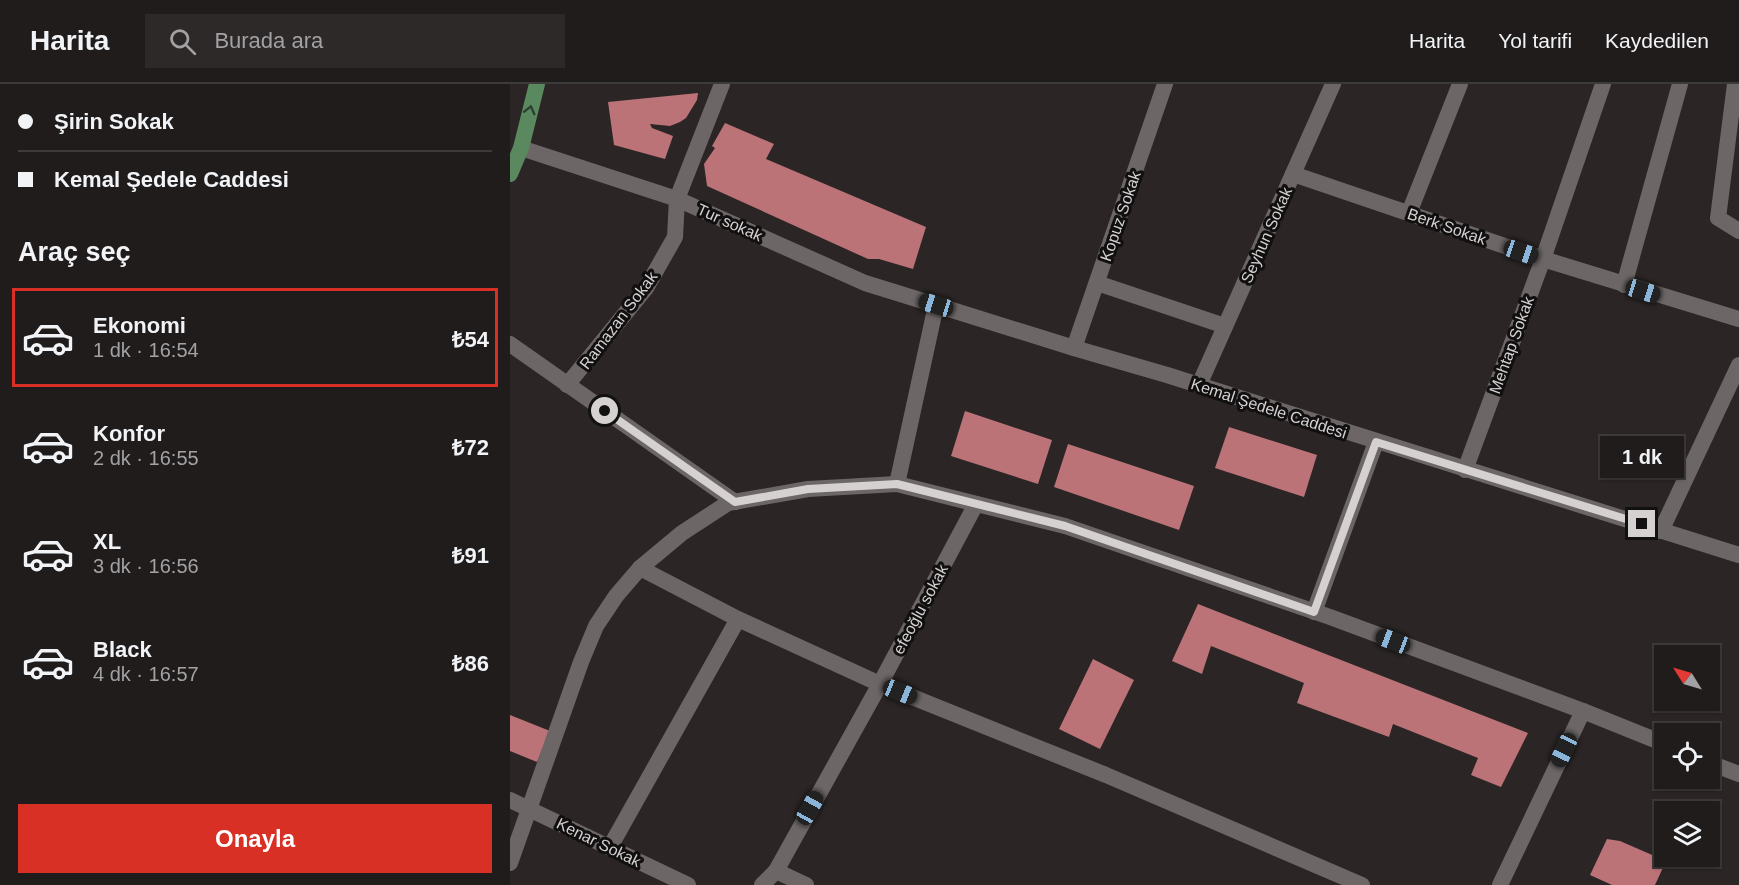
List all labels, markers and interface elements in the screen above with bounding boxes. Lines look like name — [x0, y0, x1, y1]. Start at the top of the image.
search box — [145, 14, 565, 68]
text: Harita — [30, 25, 109, 56]
icon: search — [166, 25, 199, 58]
text: Burada ara — [214, 28, 323, 53]
text: Harita — [1409, 29, 1465, 52]
text: Yol tarifi — [1498, 29, 1572, 52]
text: Kaydedilen — [1605, 29, 1709, 52]
one-way arrow — [523, 105, 536, 115]
text: Şirin Sokak — [54, 109, 174, 134]
text: Kemal Şedele Caddesi — [54, 167, 289, 192]
street label: Kopuz Sokak — [1097, 168, 1144, 264]
street label: Seyhun Sokak — [1238, 184, 1296, 286]
street label: Tur sokak — [695, 201, 766, 245]
street label: Berk Sokak — [1405, 205, 1489, 248]
text: Araç seç — [18, 237, 131, 267]
car — [1501, 238, 1541, 266]
street label: Ramazan Sokak — [576, 268, 661, 372]
car — [1623, 277, 1663, 305]
car — [916, 291, 956, 319]
street label: Mehtap Sokak — [1486, 293, 1537, 396]
icon: car — [21, 311, 75, 365]
text: Ekonomi — [93, 313, 186, 338]
text: ₺54 — [452, 327, 489, 352]
text: 1 dk · 16:54 — [93, 339, 199, 361]
street label: Kemal Şedele Caddesi — [1189, 375, 1349, 442]
route start — [591, 397, 618, 424]
icon: car — [21, 419, 75, 473]
text: Konfor — [93, 421, 165, 446]
text: ₺72 — [452, 435, 489, 460]
callout: 1 dk — [1600, 437, 1684, 479]
text: 1 dk — [1622, 446, 1662, 468]
text: 2 dk · 16:55 — [93, 447, 199, 469]
route end — [1628, 510, 1655, 537]
icon: car — [21, 527, 75, 581]
text: XL — [93, 529, 121, 554]
text: ₺91 — [452, 543, 489, 568]
text: 3 dk · 16:56 — [93, 555, 199, 577]
street label: efeoğlu sokak — [890, 561, 952, 657]
car — [1373, 626, 1413, 656]
icon: car — [21, 635, 75, 689]
text: Black — [93, 637, 152, 662]
north arrow — [1654, 645, 1720, 711]
map controls — [1654, 645, 1720, 867]
text: ₺86 — [452, 651, 489, 676]
text: 4 dk · 16:57 — [93, 663, 199, 685]
car — [880, 677, 920, 707]
button: locate — [1654, 723, 1720, 789]
car — [1548, 730, 1580, 770]
car — [793, 788, 827, 828]
button: layers — [1654, 801, 1720, 867]
button: Onayla — [18, 804, 492, 873]
street label: Kenar Sokak — [554, 815, 645, 871]

